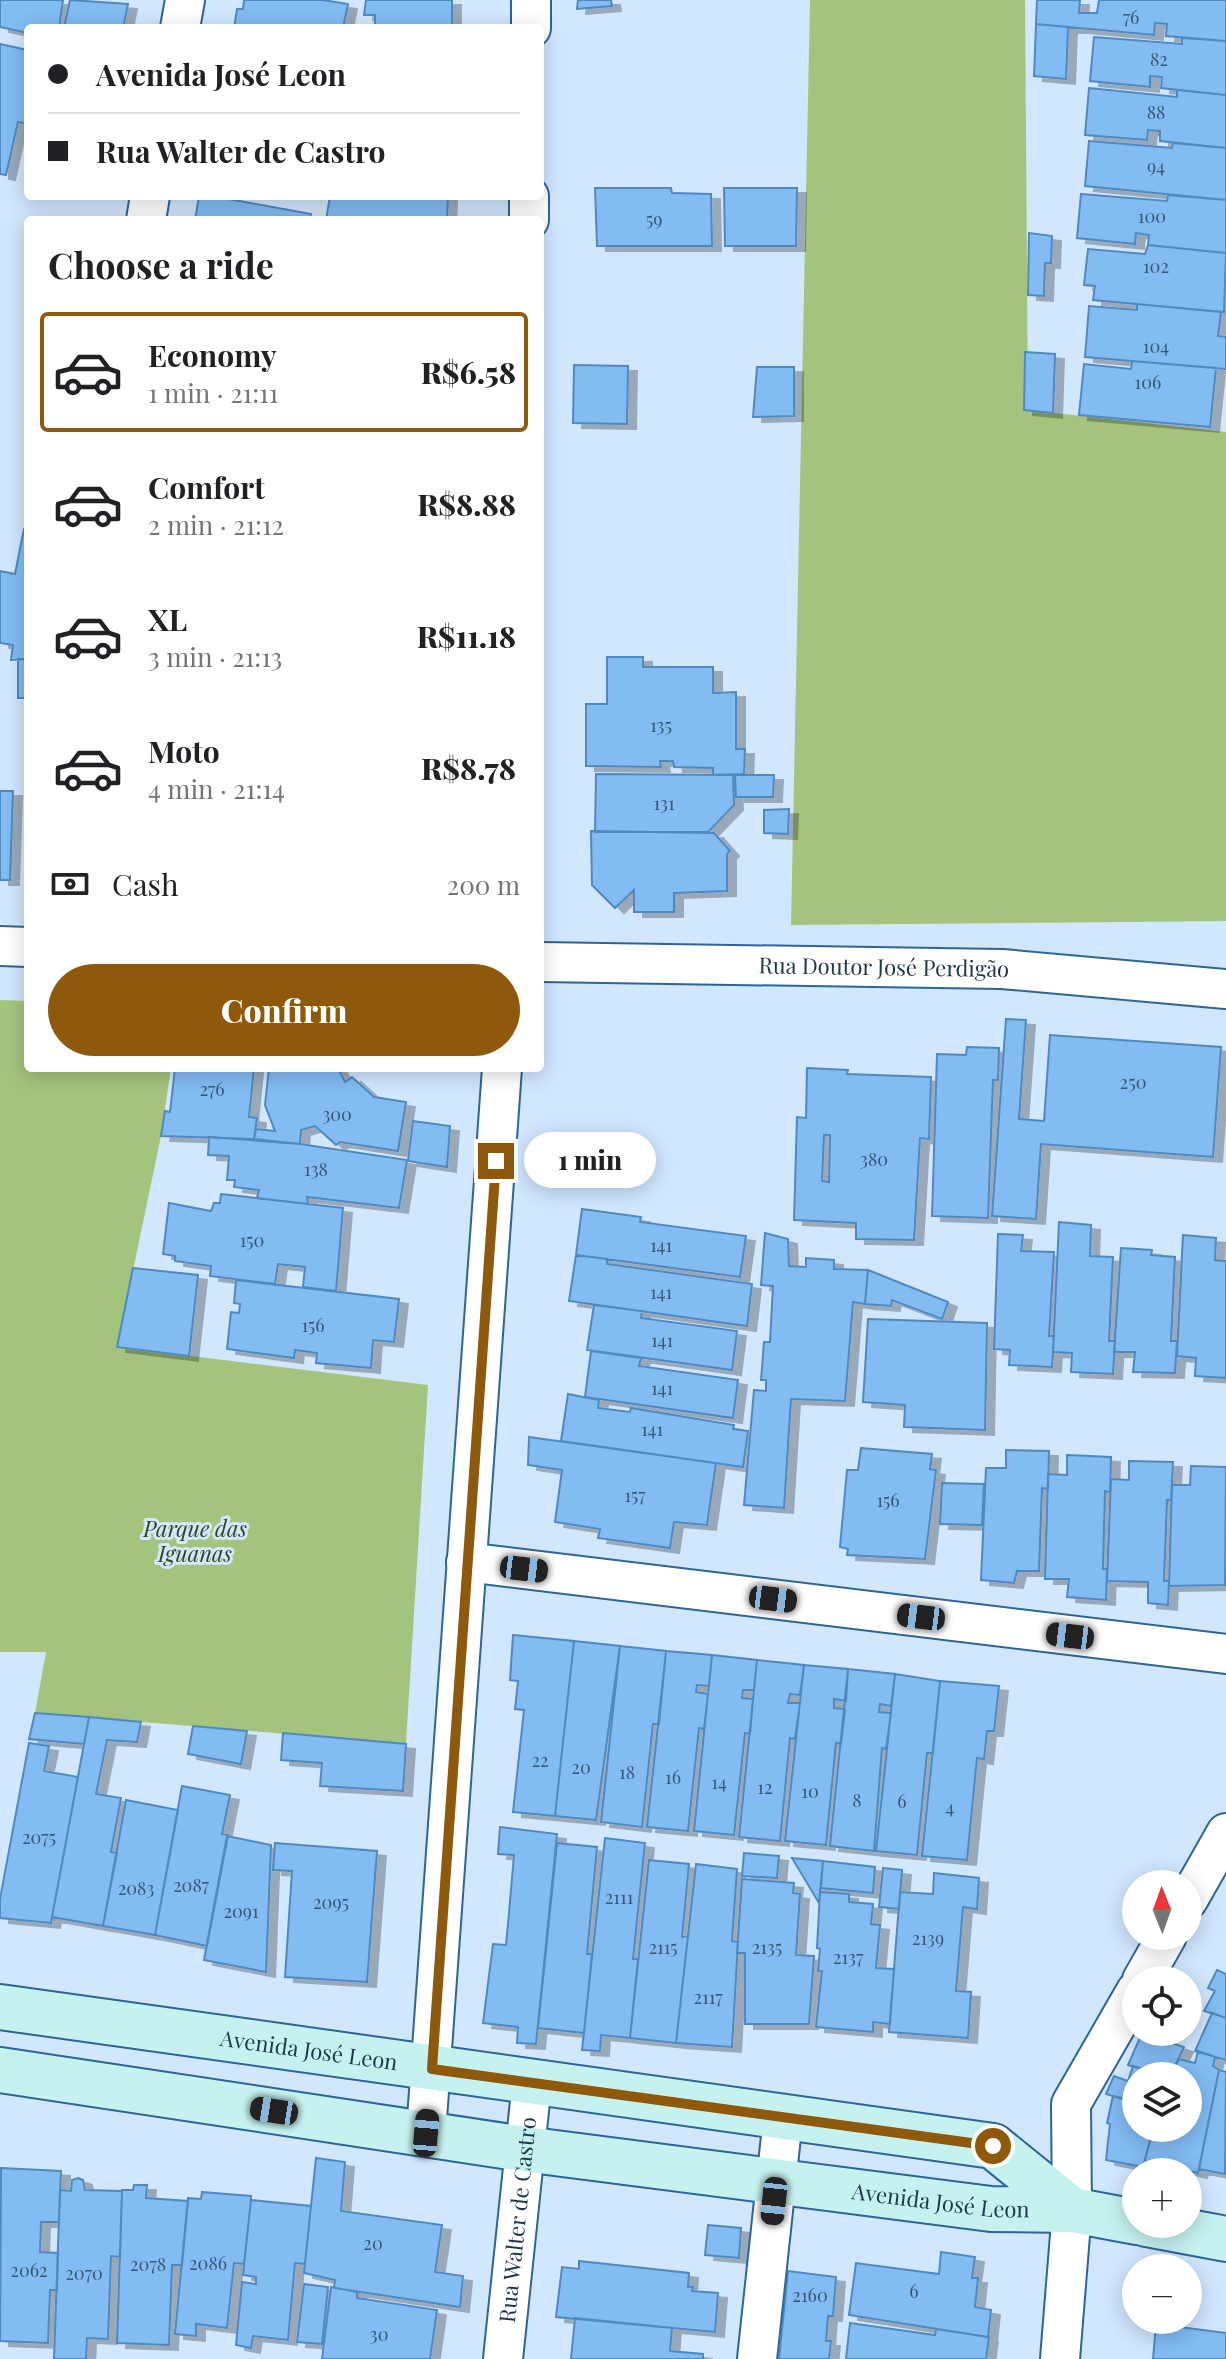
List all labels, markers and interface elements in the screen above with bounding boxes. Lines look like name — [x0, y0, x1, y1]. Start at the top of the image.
house number: 76 — [1123, 5, 1139, 29]
house number: 82 — [1150, 47, 1168, 71]
text: Avenida José Leon — [96, 54, 346, 94]
house number: 88 — [1147, 100, 1165, 124]
text: Rua Walter de Castro — [96, 131, 386, 171]
house number: 94 — [1147, 154, 1165, 178]
house number: 100 — [1138, 204, 1166, 228]
house number: 59 — [646, 207, 662, 231]
text: Choose a ride — [48, 240, 274, 288]
house number: 102 — [1143, 254, 1169, 278]
house number: 104 — [1143, 334, 1169, 358]
text: Economy — [148, 335, 277, 375]
icon: car — [52, 336, 124, 408]
text: R$6.58 — [421, 352, 516, 392]
house number: 106 — [1135, 370, 1161, 394]
text: 1 min · 21:11 — [148, 375, 278, 410]
text: Comfort — [148, 467, 265, 507]
icon: car — [52, 468, 124, 540]
text: R$8.88 — [417, 484, 516, 524]
text: 2 min · 21:12 — [148, 507, 284, 542]
text: XL — [148, 599, 187, 639]
icon: car — [52, 600, 124, 672]
text: R$11.18 — [417, 616, 516, 656]
text: 3 min · 21:13 — [148, 639, 282, 674]
house number: 135 — [650, 713, 672, 737]
text: Moto — [148, 731, 220, 771]
icon: car — [52, 732, 124, 804]
text: R$8.78 — [421, 748, 516, 788]
text: 4 min · 21:14 — [148, 771, 285, 806]
house number: 131 — [653, 791, 675, 815]
icon: cash — [48, 862, 92, 906]
text: Cash — [112, 864, 179, 904]
text: 200 m — [447, 867, 520, 902]
street label: Rua Doutor José Perdigão — [758, 949, 1011, 984]
button: Confirm — [48, 964, 520, 1056]
house number: 250 — [1120, 1070, 1146, 1094]
house number: 276 — [199, 1077, 225, 1101]
house number: 300 — [322, 1102, 352, 1126]
callout: 1 min — [524, 1133, 656, 1189]
text: 1 min — [558, 1142, 622, 1177]
route end — [478, 1143, 514, 1179]
house number: 380 — [860, 1147, 888, 1171]
house number: 138 — [304, 1157, 328, 1181]
house number: 150 — [240, 1228, 264, 1252]
house number: 141 — [650, 1233, 672, 1257]
house number: 141 — [650, 1280, 672, 1304]
house number: 156 — [301, 1313, 325, 1337]
house number: 141 — [651, 1328, 673, 1352]
house number: 141 — [651, 1376, 673, 1400]
house number: 141 — [641, 1417, 663, 1441]
house number: 157 — [624, 1483, 646, 1507]
house number: 156 — [876, 1488, 900, 1512]
park label: Parque das Iguanas — [142, 1513, 247, 1568]
car — [499, 1554, 549, 1584]
car — [748, 1584, 798, 1614]
car — [896, 1602, 946, 1632]
car — [1045, 1621, 1095, 1651]
house number: 22 — [531, 1748, 549, 1772]
house number: 20 — [571, 1755, 591, 1779]
house number: 18 — [619, 1760, 635, 1784]
house number: 16 — [665, 1765, 681, 1789]
house number: 14 — [711, 1770, 727, 1794]
house number: 12 — [757, 1775, 773, 1799]
house number: 10 — [801, 1779, 819, 1803]
house number: 8 — [852, 1788, 862, 1812]
house number: 6 — [897, 1789, 907, 1813]
house number: 4 — [946, 1795, 955, 1819]
house number: 2075 — [22, 1825, 56, 1849]
north arrow — [1122, 1870, 1202, 1950]
map controls — [1122, 1870, 1202, 2334]
house number: 2087 — [173, 1873, 210, 1897]
house number: 2083 — [118, 1876, 154, 1900]
house number: 2111 — [605, 1885, 634, 1909]
house number: 2095 — [313, 1890, 349, 1914]
house number: 2091 — [223, 1899, 259, 1923]
house number: 2139 — [912, 1926, 944, 1950]
house number: 2115 — [648, 1935, 678, 1959]
house number: 2135 — [752, 1935, 782, 1959]
house number: 2137 — [833, 1945, 864, 1969]
button: locate — [1122, 1966, 1202, 2046]
house number: 2117 — [693, 1985, 723, 2009]
street label: Avenida José Leon — [218, 2022, 400, 2077]
button: layers — [1122, 2062, 1202, 2142]
car — [248, 2095, 300, 2127]
car — [412, 2108, 440, 2158]
street label: Rua Walter de Castro — [491, 2115, 542, 2324]
route start — [975, 2128, 1011, 2164]
button: + — [1122, 2158, 1202, 2238]
street label: Avenida José Leon — [849, 2175, 1030, 2223]
car — [760, 2176, 788, 2226]
house number: 20 — [363, 2231, 383, 2255]
house number: 2086 — [189, 2251, 227, 2275]
house number: 2078 — [130, 2252, 166, 2276]
button: − — [1122, 2254, 1202, 2334]
house number: 2062 — [10, 2258, 48, 2282]
house number: 2070 — [65, 2261, 103, 2285]
house number: 6 — [909, 2279, 919, 2303]
house number: 2160 — [792, 2283, 828, 2307]
house number: 30 — [370, 2322, 388, 2346]

